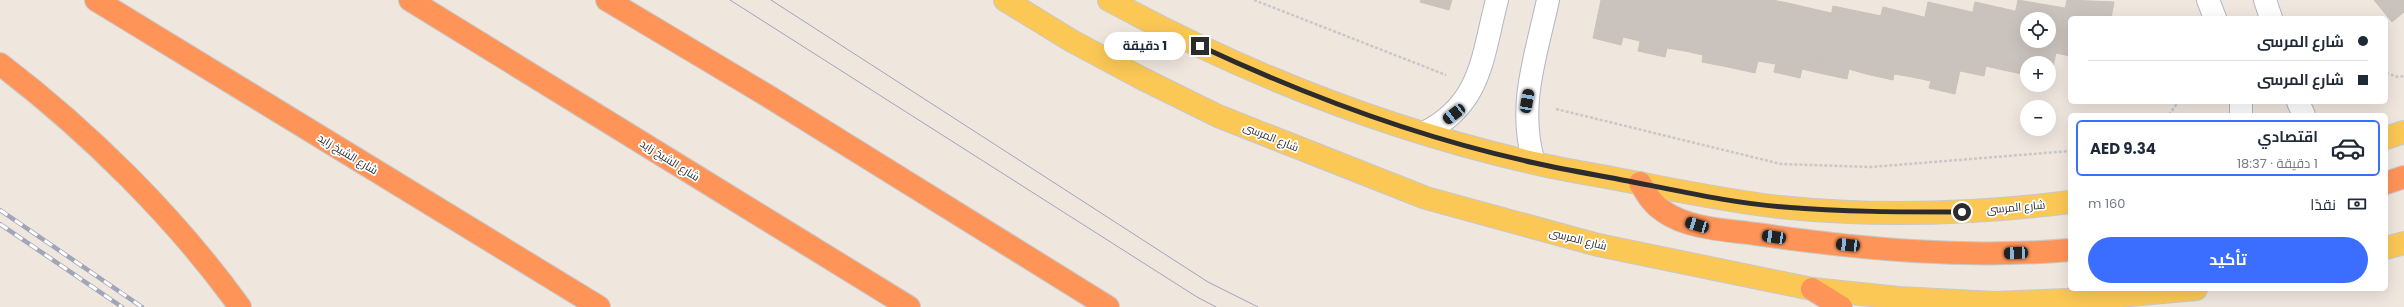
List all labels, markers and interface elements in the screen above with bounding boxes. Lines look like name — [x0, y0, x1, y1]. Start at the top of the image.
map controls — [2020, 12, 2056, 136]
button: locate — [2020, 12, 2056, 48]
text: شارع المرسى — [2257, 31, 2344, 52]
callout: 1 دقيقة — [1104, 32, 1186, 60]
text: 1 دقيقة — [1123, 36, 1167, 55]
route end — [1191, 37, 1209, 55]
button: + — [2020, 56, 2056, 92]
text: شارع المرسى — [2257, 69, 2344, 90]
car — [1519, 88, 1535, 114]
button: − — [2020, 100, 2056, 136]
car — [1441, 102, 1467, 126]
street label: شارع المرسى — [1241, 119, 1301, 155]
text: اقتصادي — [2258, 126, 2318, 147]
street label: شارع الشيخ زايد — [315, 130, 381, 178]
icon: car — [2330, 130, 2366, 166]
street label: شارع الشيخ زايد — [637, 135, 703, 185]
text: AED 9.34 — [2090, 138, 2156, 159]
text: 1 دقيقة · 18:37 — [2237, 154, 2318, 173]
icon: cash — [2346, 193, 2368, 215]
text: 160 m — [2088, 194, 2125, 213]
text: نقدًا — [2310, 194, 2336, 215]
street label: شارع المرسى — [1986, 196, 2046, 218]
route start — [1953, 203, 1971, 221]
car — [1684, 216, 1710, 234]
street label: شارع المرسى — [1548, 224, 1608, 254]
car — [1761, 229, 1787, 245]
button: تأكيد — [2088, 237, 2368, 283]
car — [1835, 238, 1861, 252]
car — [2004, 247, 2028, 259]

